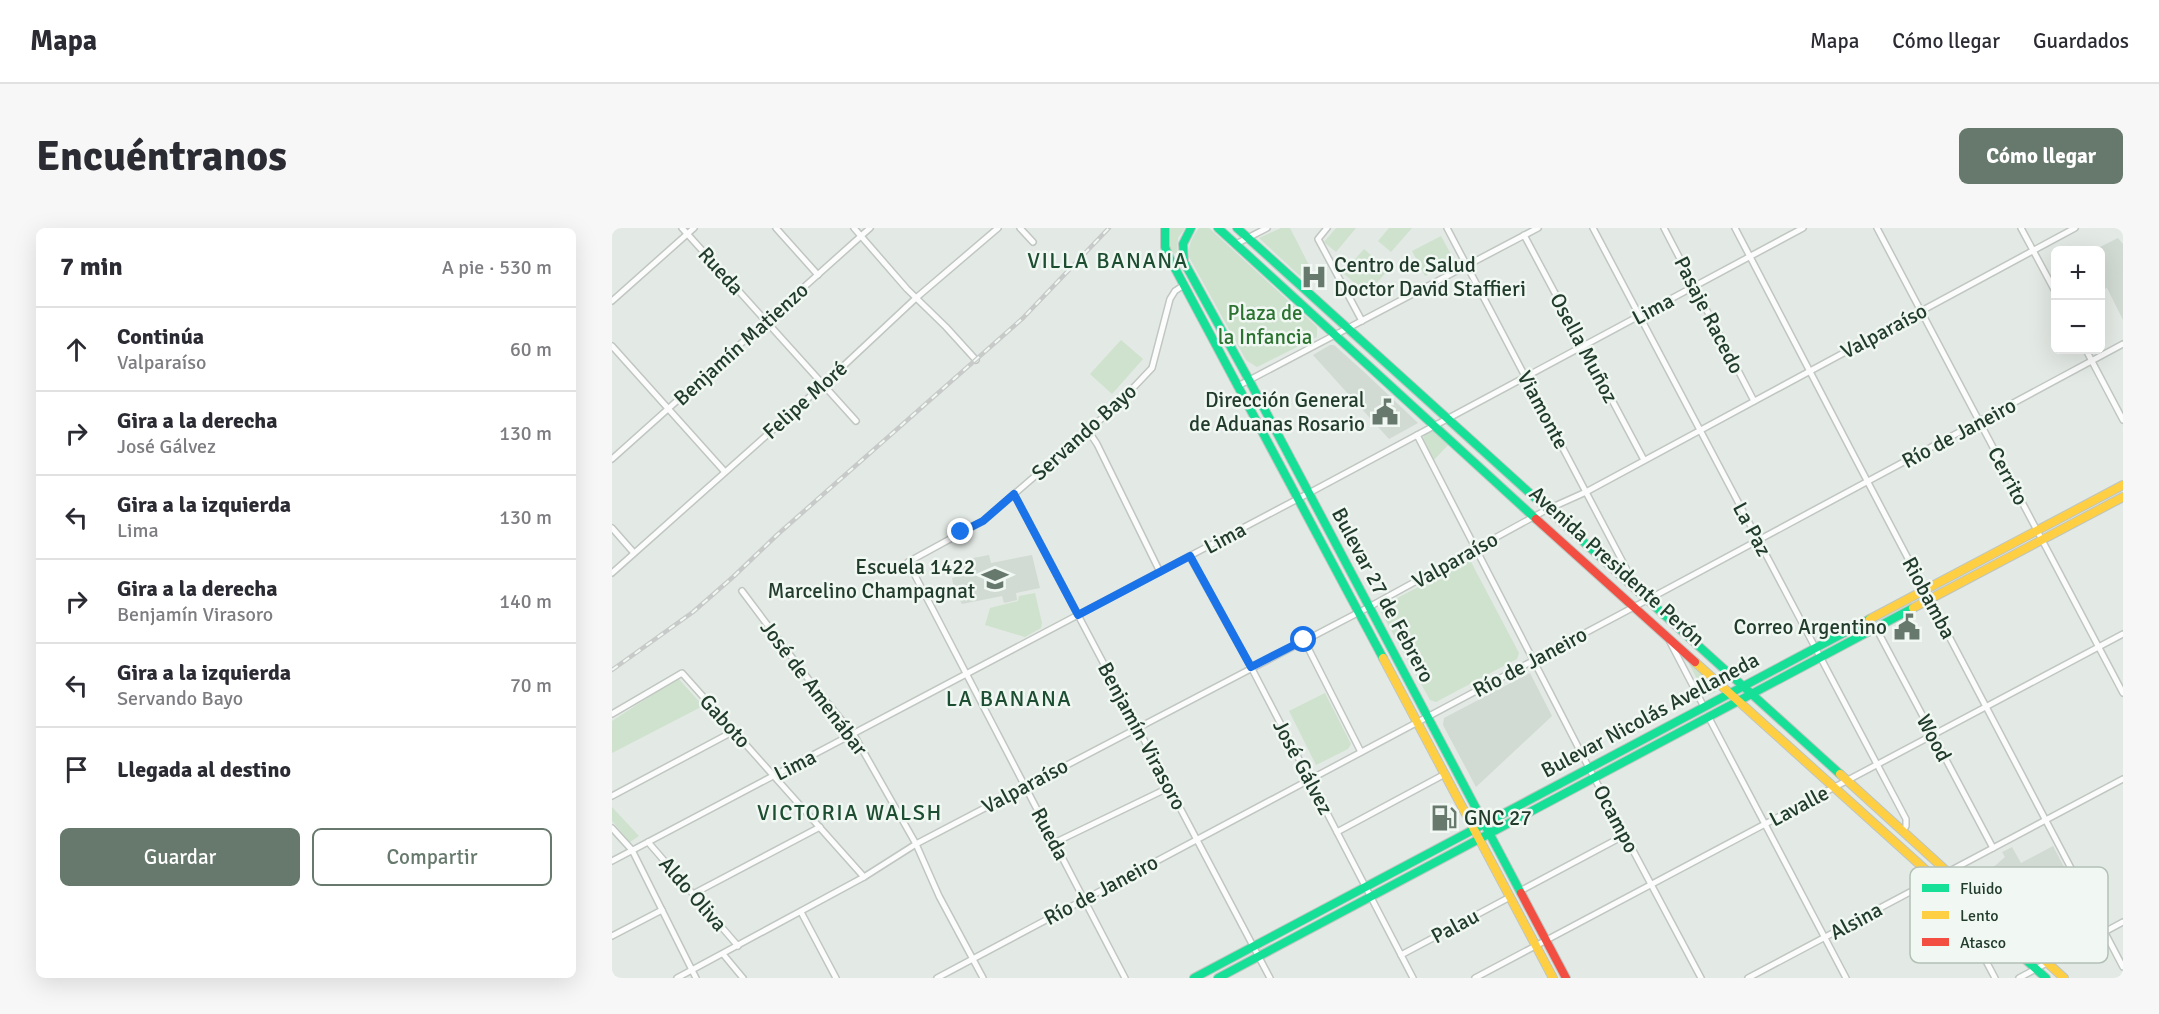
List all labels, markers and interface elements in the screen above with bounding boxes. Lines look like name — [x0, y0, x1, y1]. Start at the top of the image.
text: Mapa — [30, 24, 97, 58]
text: Mapa — [1810, 28, 1859, 54]
text: Cómo llegar — [1892, 28, 2000, 54]
text: Guardados — [2033, 28, 2129, 54]
button: Cómo llegar — [1959, 128, 2123, 184]
text: Encuéntranos — [36, 131, 287, 182]
street label: Rueda — [693, 242, 749, 300]
map controls — [2051, 246, 2105, 354]
button: + — [2051, 246, 2105, 300]
district label: VILLA BANANA — [1027, 247, 1189, 274]
text: 7 min — [60, 251, 123, 283]
place label: Centro de Salud Doctor David Staffieri — [1334, 252, 1526, 302]
street label: Pasaje Racedo — [1668, 252, 1750, 378]
text: A pie · 530 m — [442, 255, 552, 280]
hospital icon: Centro de Salud Doctor David Staffieri — [1299, 262, 1329, 292]
street label: Benjamín Matienzo — [668, 277, 814, 411]
street label: Lima — [1628, 287, 1678, 331]
street label: Osella Muñoz — [1544, 289, 1624, 407]
street label: Valparaíso — [1836, 297, 1932, 365]
park label: Plaza de la Infancia — [1218, 300, 1312, 350]
button: − — [2051, 300, 2105, 354]
text: Continúa — [117, 323, 204, 350]
icon: ahead — [60, 333, 93, 366]
text: 60 m — [510, 337, 552, 362]
text: Valparaíso — [117, 350, 206, 375]
street label: Felipe Moré — [757, 355, 853, 445]
street label: Viamonte — [1512, 366, 1574, 454]
street label: Servando Bayo — [1026, 378, 1142, 486]
place label: Dirección General de Aduanas Rosario — [1189, 387, 1365, 437]
street label: Río de Janeiro — [1897, 392, 2021, 474]
public building icon: Dirección General de Aduanas Rosario — [1370, 397, 1400, 427]
text: Gira a la derecha — [117, 407, 278, 434]
icon: right — [60, 417, 93, 450]
text: 130 m — [499, 421, 552, 446]
text: José Gálvez — [117, 434, 216, 459]
street label: Cerrito — [1982, 442, 2034, 510]
street label: Avenida Presidente Perón — [1524, 480, 1710, 652]
text: Gira a la izquierda — [117, 491, 291, 518]
street label: La Paz — [1727, 498, 1777, 560]
icon: left — [60, 501, 93, 534]
street label: Bulevar 27 de Febrero — [1326, 503, 1440, 687]
text: 130 m — [499, 505, 552, 530]
street label: Lima — [1200, 516, 1250, 560]
text: Lima — [117, 518, 159, 543]
route end — [947, 518, 973, 544]
street label: Valparaíso — [1408, 526, 1502, 594]
street label: Riobamba — [1897, 552, 1961, 644]
place label: Escuela 1422 Marcelino Champagnat — [768, 554, 975, 604]
school or university icon: Escuela 1422 Marcelino Champagnat — [980, 564, 1010, 594]
text: Gira a la derecha — [117, 575, 278, 602]
icon: right — [60, 585, 93, 618]
text: 140 m — [499, 589, 552, 614]
text: Benjamín Virasoro — [117, 602, 273, 627]
public building icon: Correo Argentino — [1892, 612, 1922, 642]
place label: Correo Argentino — [1733, 614, 1887, 640]
street label: José de Amenábar — [755, 615, 873, 761]
street label: Río de Janeiro — [1468, 621, 1592, 703]
route start — [1290, 626, 1316, 652]
street label: Bulevar Nicolás Avellaneda — [1537, 646, 1763, 784]
street label: Benjamín Virasoro — [1092, 657, 1192, 815]
text: Gira a la izquierda — [117, 659, 291, 686]
icon: left — [60, 669, 93, 702]
text: 70 m — [510, 673, 552, 698]
district label: LA BANANA — [946, 685, 1072, 712]
text: Servando Bayo — [117, 686, 243, 711]
street label: Gaboto — [694, 689, 756, 753]
street label: Wood — [1911, 710, 1957, 766]
street label: José Gálvez — [1267, 715, 1339, 819]
street label: Lima — [770, 744, 820, 786]
street label: Valparaíso — [977, 752, 1073, 820]
icon: arrive — [60, 753, 93, 786]
text: Llegada al destino — [117, 756, 291, 783]
street label: Lavalle — [1765, 780, 1833, 832]
street label: Ocampo — [1587, 781, 1645, 857]
district label: VICTORIA WALSH — [757, 799, 943, 826]
street label: Rueda — [1025, 803, 1075, 865]
fuel station icon: GNC 27 — [1429, 803, 1459, 833]
place label: GNC 27 — [1464, 805, 1532, 831]
button: Guardar — [60, 828, 300, 886]
button: Compartir — [312, 828, 552, 886]
street label: Río de Janeiro — [1039, 849, 1163, 931]
street label: Aldo Oliva — [653, 851, 733, 937]
legend — [1910, 867, 2108, 963]
text: Fluido — [1960, 879, 2003, 899]
street label: Alsina — [1825, 896, 1887, 946]
street label: Palau — [1427, 903, 1483, 949]
text: Lento — [1960, 906, 1998, 926]
text: Atasco — [1960, 933, 2006, 953]

